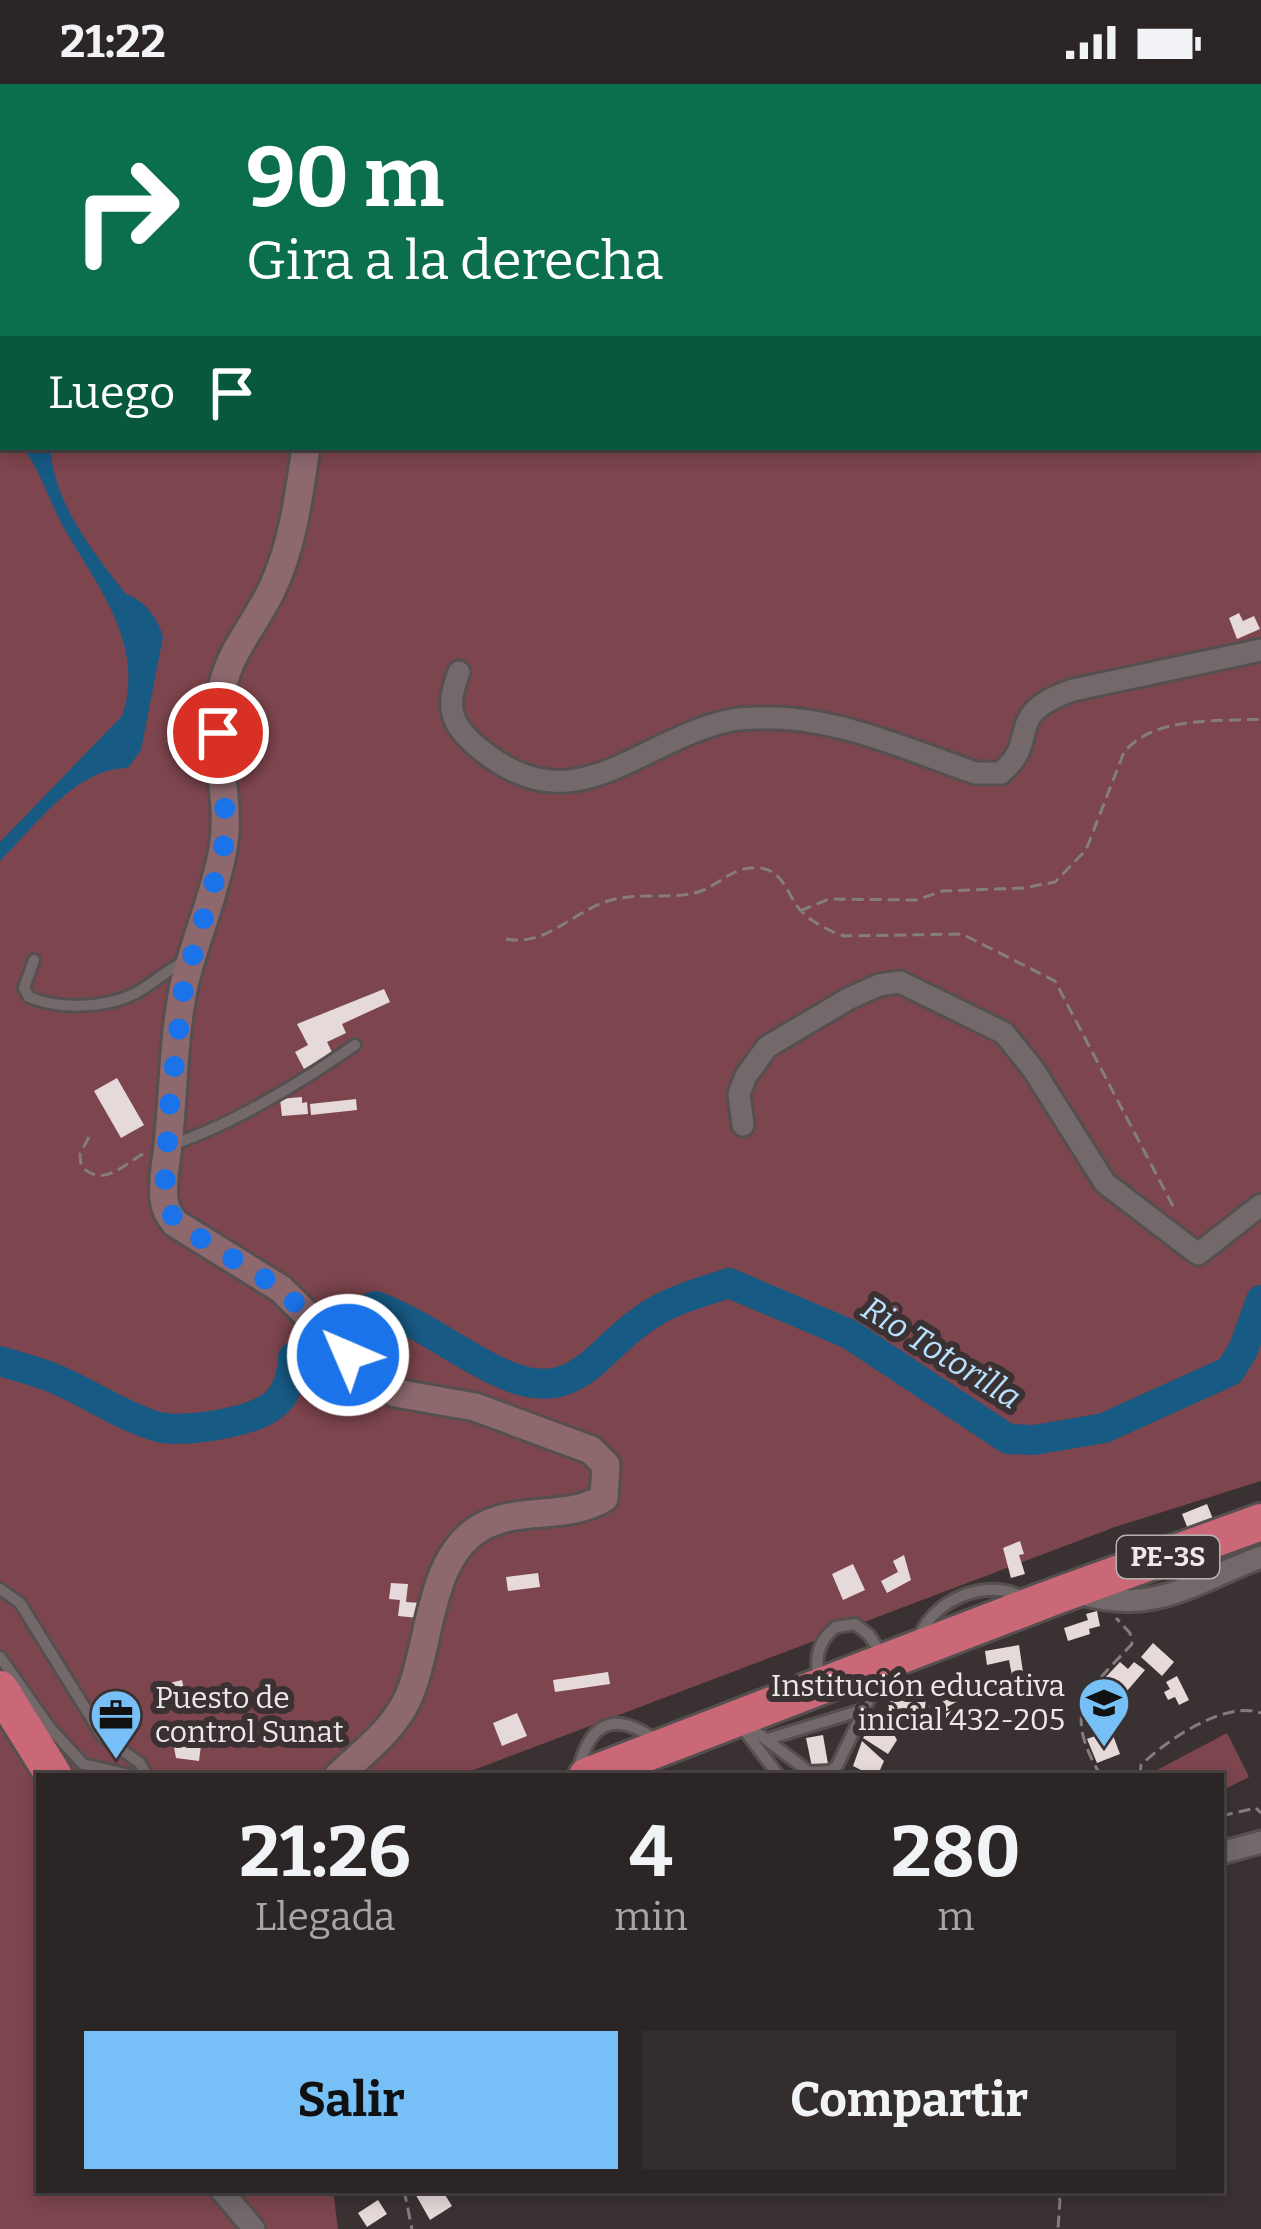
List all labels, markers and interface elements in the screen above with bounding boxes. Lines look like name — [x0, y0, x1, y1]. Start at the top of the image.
text: 21:22 — [60, 15, 166, 69]
text: 90 m — [246, 127, 444, 228]
icon: right — [48, 132, 204, 288]
text: Gira a la derecha — [246, 229, 664, 293]
icon: arrive — [199, 360, 265, 426]
text: Luego — [48, 366, 175, 420]
pin — [167, 682, 269, 784]
icon: arrive — [185, 700, 251, 766]
water label: Rio Totorilla — [855, 1288, 1028, 1418]
position arrow — [285, 1292, 411, 1418]
road number: PE-3S — [1117, 1536, 1219, 1578]
place label: Institución educativa inicial 432-205 — [771, 1668, 1065, 1738]
school or university icon: Institución educativa inicial 432-205 — [1076, 1675, 1132, 1749]
place label: Puesto de control Sunat — [155, 1680, 344, 1750]
office icon: Puesto de control Sunat — [88, 1687, 144, 1761]
text: 21:26 — [239, 1809, 411, 1895]
text: 4 — [629, 1809, 673, 1895]
text: 280 — [891, 1809, 1021, 1895]
text: Llegada — [255, 1894, 395, 1940]
text: min — [614, 1894, 688, 1940]
text: m — [937, 1894, 974, 1940]
button: Salir — [84, 2031, 618, 2169]
button: Compartir — [642, 2031, 1176, 2169]

